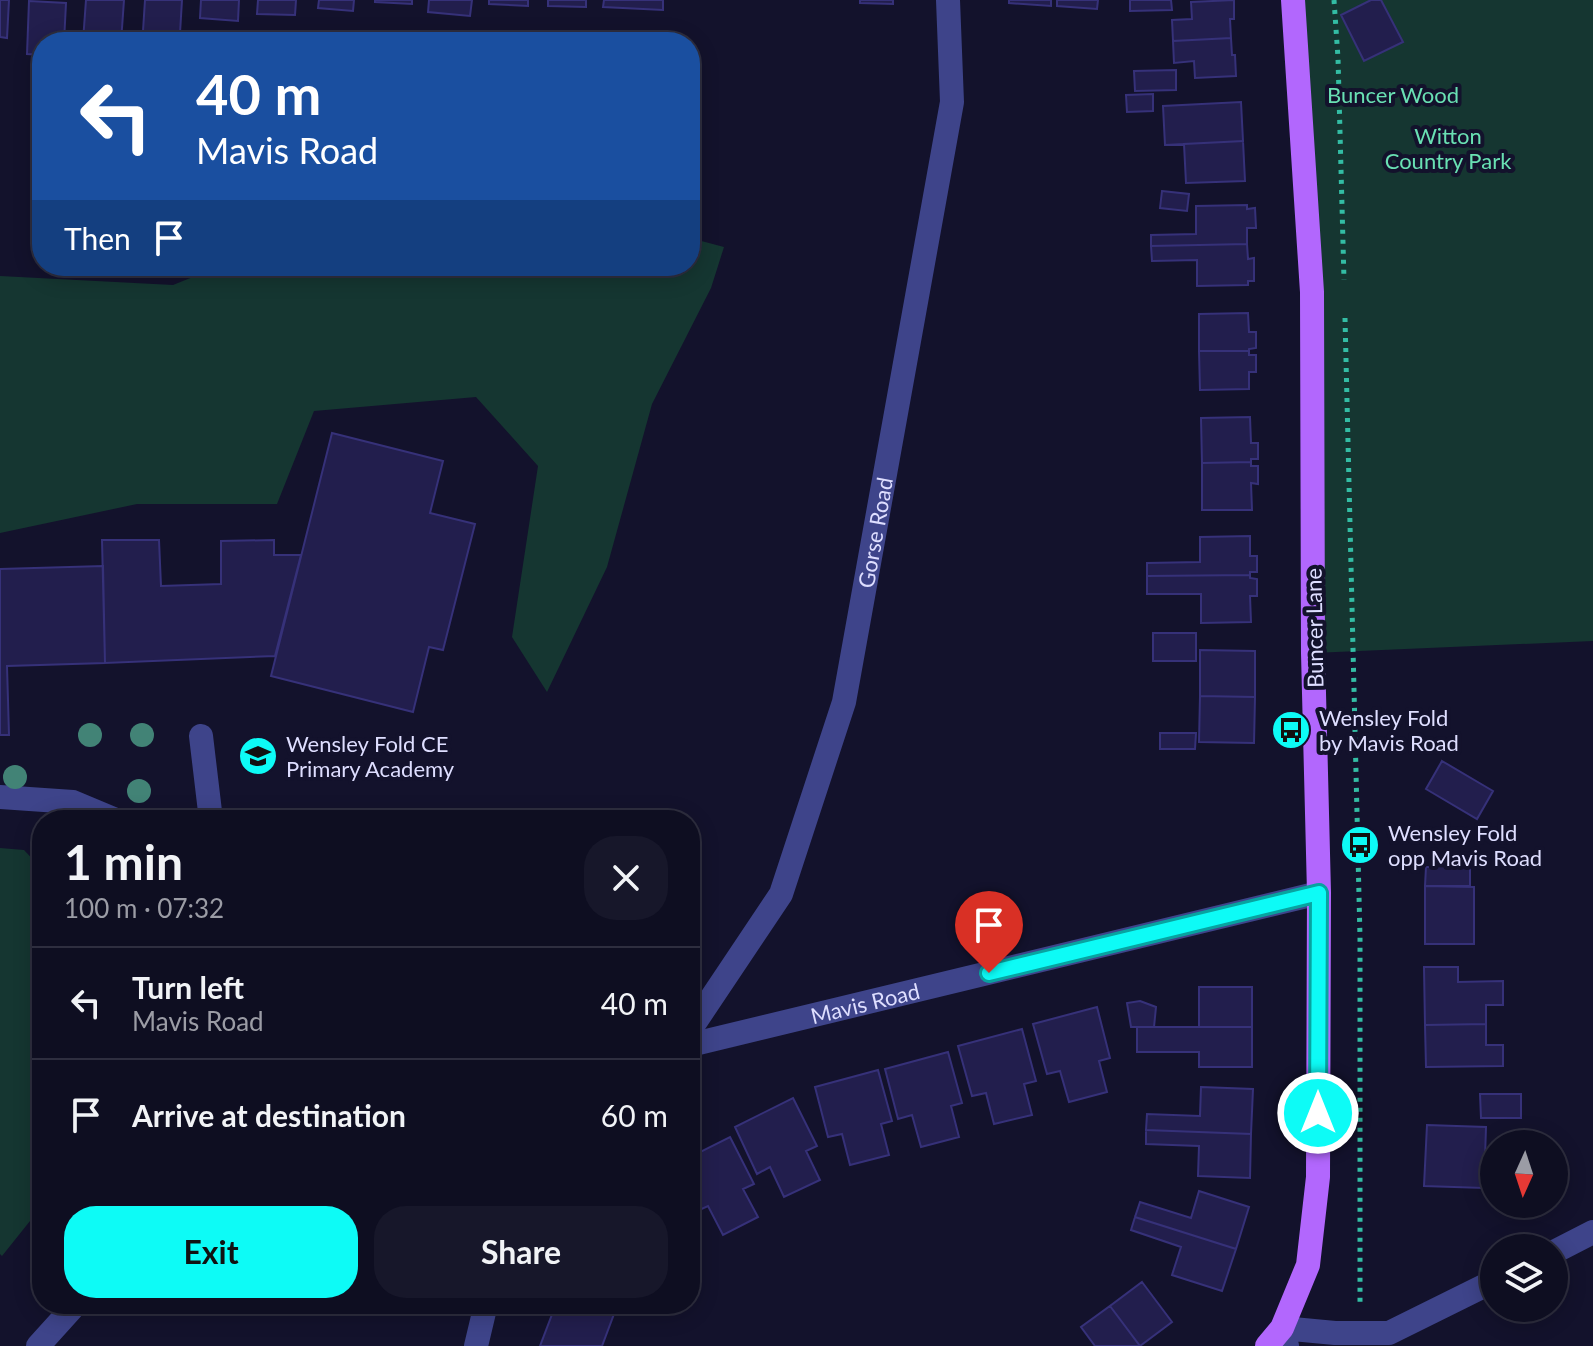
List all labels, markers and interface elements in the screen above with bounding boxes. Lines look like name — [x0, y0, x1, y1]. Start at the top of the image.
text: 40 m — [196, 60, 321, 127]
icon: left — [64, 64, 168, 168]
park label: Buncer Wood — [1327, 81, 1459, 108]
park label: Witton Country Park — [1385, 122, 1512, 174]
text: Mavis Road — [196, 128, 378, 172]
icon: arrive — [147, 216, 191, 260]
text: Then — [64, 220, 131, 256]
street label: Gorse Road — [851, 475, 898, 590]
street label: Buncer Lane — [1299, 568, 1329, 688]
place label: Wensley Fold by Mavis Road — [1319, 704, 1459, 756]
bus stop icon: Wensley Fold by Mavis Road — [1270, 709, 1312, 751]
place label: Wensley Fold CE Primary Academy — [286, 730, 455, 782]
school or university icon: Wensley Fold CE Primary Academy — [237, 735, 279, 777]
place label: Wensley Fold opp Mavis Road — [1388, 819, 1542, 871]
bus stop icon: Wensley Fold opp Mavis Road — [1339, 824, 1381, 866]
text: 1 min — [64, 833, 183, 890]
button: close — [584, 836, 668, 920]
pin — [955, 891, 1023, 973]
text: 100 m · 07:32 — [64, 892, 224, 924]
icon: arrive — [967, 903, 1011, 947]
text: Turn left — [132, 969, 244, 1005]
street label: Mavis Road — [808, 977, 922, 1029]
icon: left — [64, 981, 108, 1025]
text: 40 m — [601, 985, 668, 1021]
text: Mavis Road — [132, 1005, 264, 1037]
position arrow — [1276, 1071, 1360, 1155]
icon: arrive — [64, 1093, 108, 1137]
text: Arrive at destination — [132, 1097, 406, 1133]
text: 60 m — [601, 1097, 668, 1133]
north arrow — [1480, 1130, 1568, 1218]
map controls — [1480, 1130, 1568, 1322]
button: Exit — [64, 1206, 358, 1298]
button: Share — [374, 1206, 668, 1298]
button: layers — [1480, 1234, 1568, 1322]

